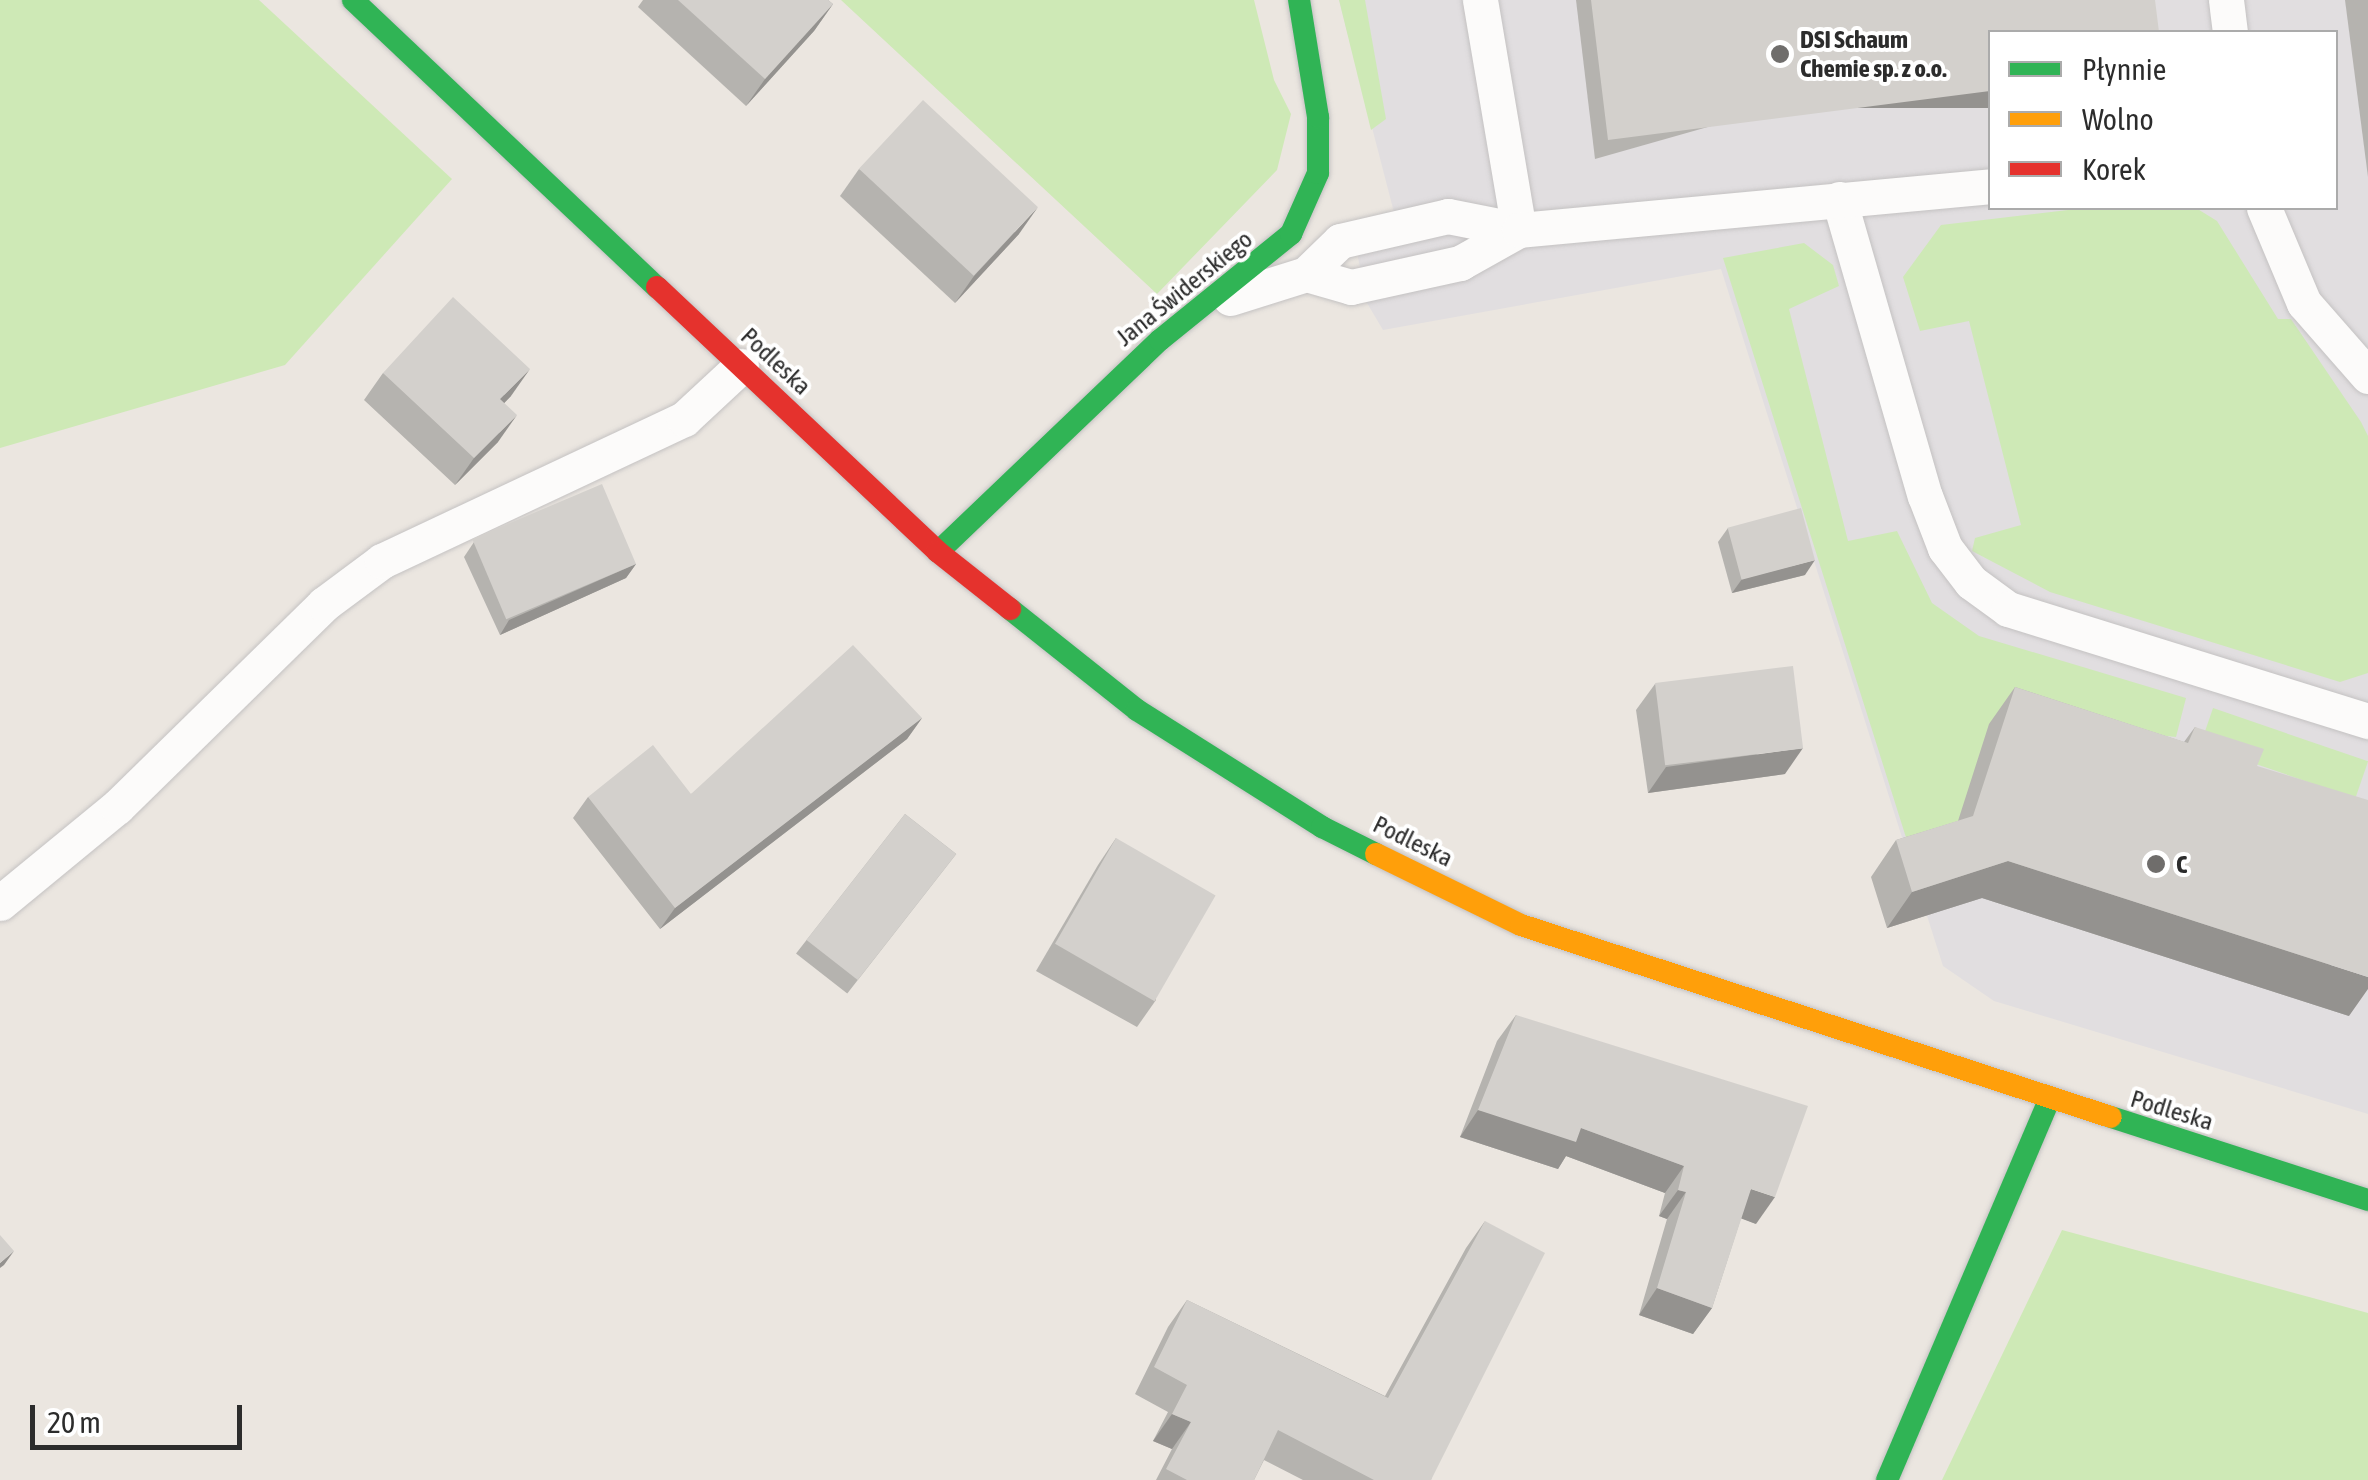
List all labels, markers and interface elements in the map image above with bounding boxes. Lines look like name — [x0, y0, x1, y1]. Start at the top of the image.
place label: DSI Schaum Chemie sp. z o.o. — [1800, 25, 1947, 84]
legend — [1988, 30, 2338, 210]
marker: DSI Schaum Chemie sp. z o.o. — [1769, 43, 1791, 65]
text: Płynnie — [2082, 52, 2166, 86]
text: Wolno — [2082, 102, 2154, 136]
text: Korek — [2082, 152, 2146, 186]
street label: Jana Świderskiego — [1110, 224, 1258, 352]
street label: Podleska — [735, 321, 817, 401]
street label: Podleska — [1368, 809, 1458, 873]
place label: C — [2176, 849, 2187, 879]
marker: C — [2145, 853, 2167, 875]
street label: Podleska — [2127, 1083, 2217, 1137]
scale bar — [35, 1385, 248, 1447]
text: 20 m — [47, 1405, 101, 1439]

